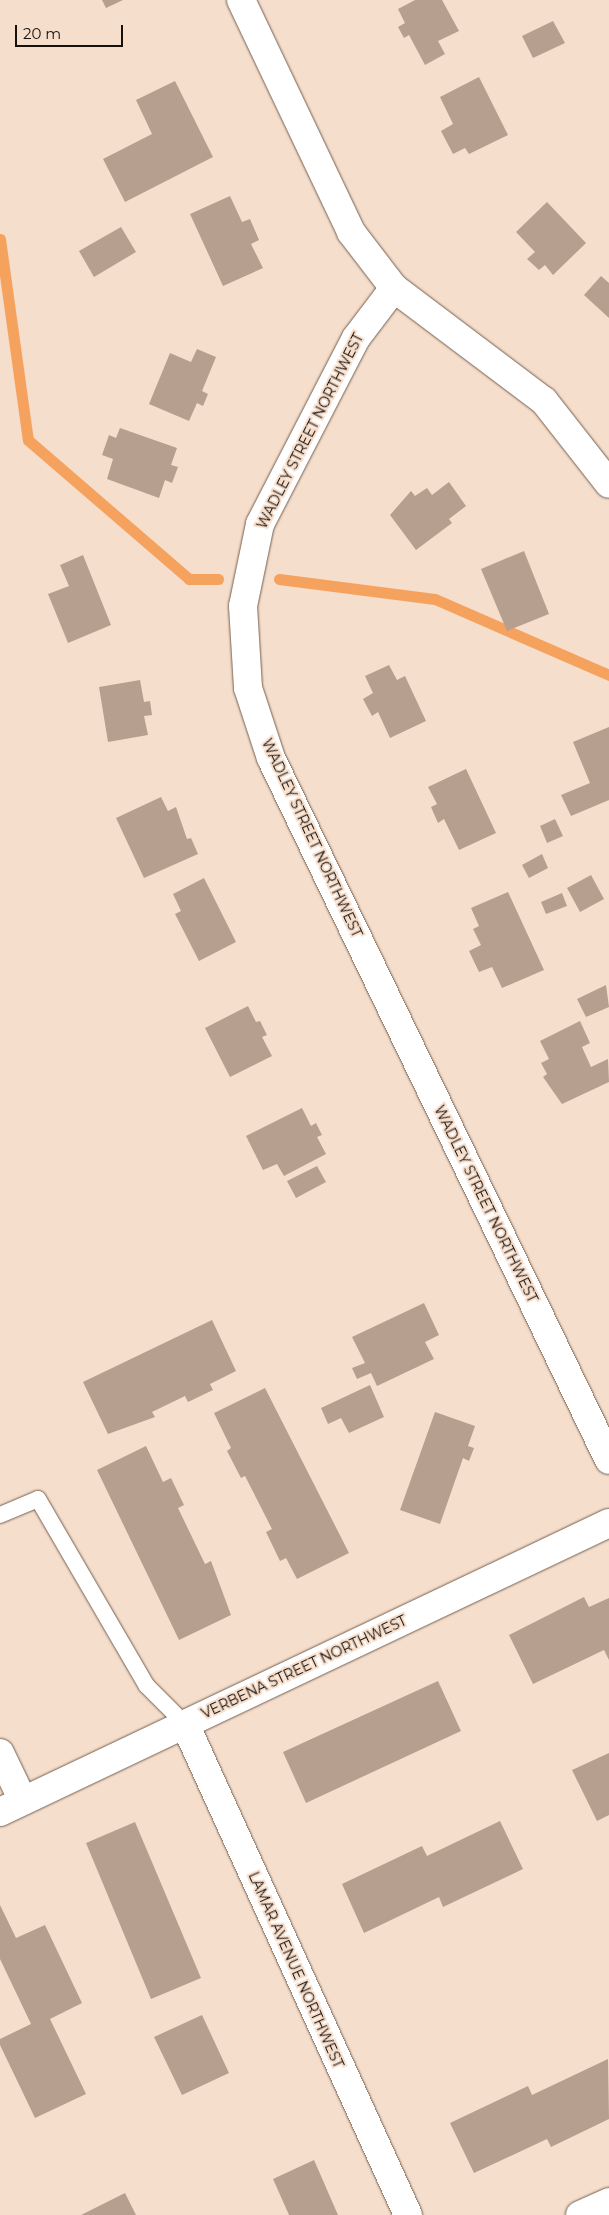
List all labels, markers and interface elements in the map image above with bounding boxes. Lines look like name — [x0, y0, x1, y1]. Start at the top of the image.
scale bar — [18, 15, 125, 47]
text: 20 m — [23, 24, 61, 43]
street label: WADLEY STREET NORTHWEST — [253, 330, 367, 532]
street label: WADLEY STREET NORTHWEST — [258, 736, 366, 940]
street label: WADLEY STREET NORTHWEST — [431, 1103, 541, 1305]
street label: VERBENA STREET NORTHWEST — [199, 1612, 409, 1722]
street label: LAMAR AVENUE NORTHWEST — [245, 1869, 347, 2071]

